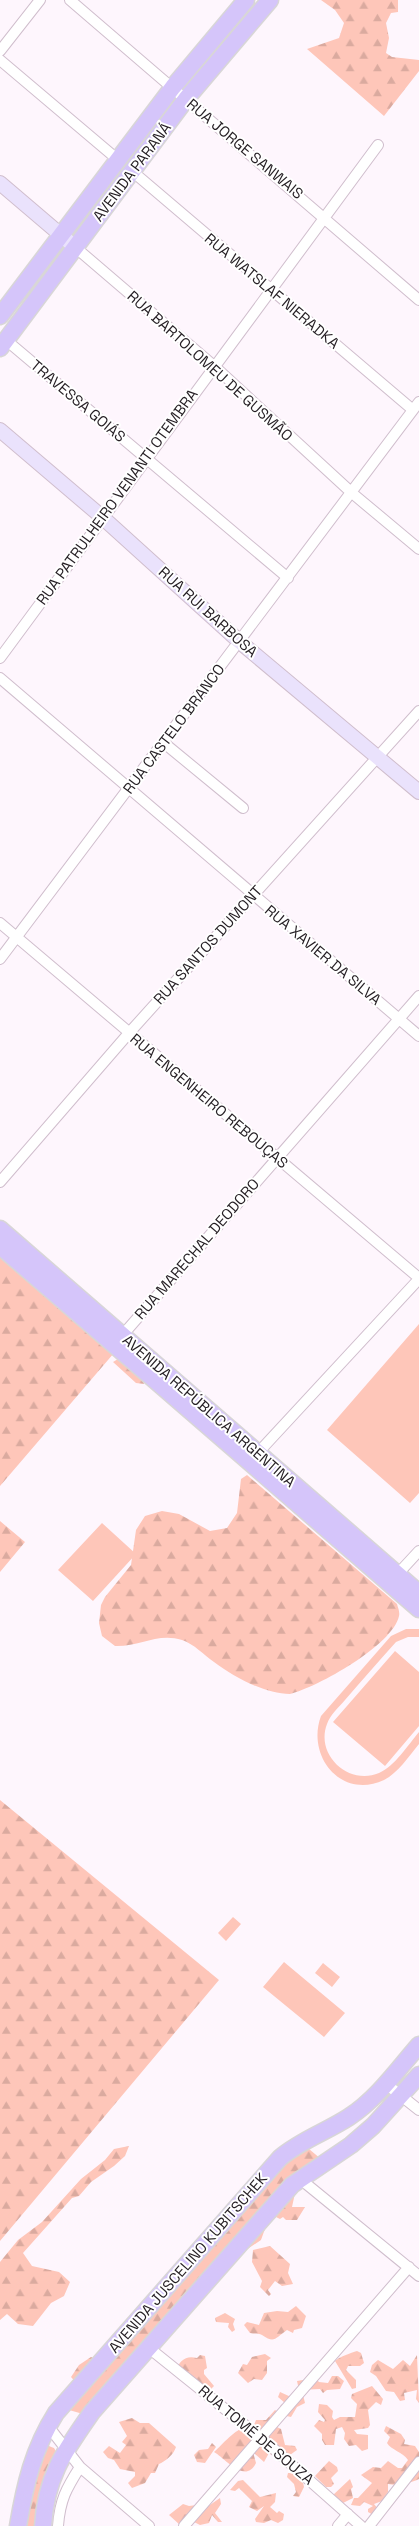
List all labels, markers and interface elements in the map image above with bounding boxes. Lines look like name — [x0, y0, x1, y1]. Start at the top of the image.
street label: RUA JORGE SANWAIS — [183, 94, 307, 203]
street label: AVENIDA PARANÁ — [88, 118, 175, 225]
street label: RUA WATSLAF NIERADKA — [201, 229, 344, 353]
street label: RUA BARTOLOMEU DE GUSMÃO — [124, 286, 297, 445]
street label: TRAVESSA GOIÁS — [27, 355, 130, 446]
street label: RUA PATRULHEIRO VENANTI OTEMBRA — [32, 385, 202, 608]
street label: RUA RUI BARBOSA — [155, 562, 262, 661]
street label: RUA CASTELO BRANCO — [119, 660, 229, 797]
street label: RUA SANTOS DUMONT — [149, 881, 266, 1008]
street label: RUA XAVIER DA SILVA — [261, 900, 386, 1009]
street label: RUA ENGENHEIRO REBOUÇAS — [126, 1029, 292, 1172]
street label: RUA MARECHAL DEODORO — [130, 1174, 263, 1323]
street label: AVENIDA REPÚBLICA ARGENTINA — [119, 1330, 300, 1491]
street label: AVENIDA JUSCELINO KUBITSCHEK — [104, 2169, 271, 2357]
street label: RUA TOMÉ DE SOUZA — [195, 2381, 318, 2489]

